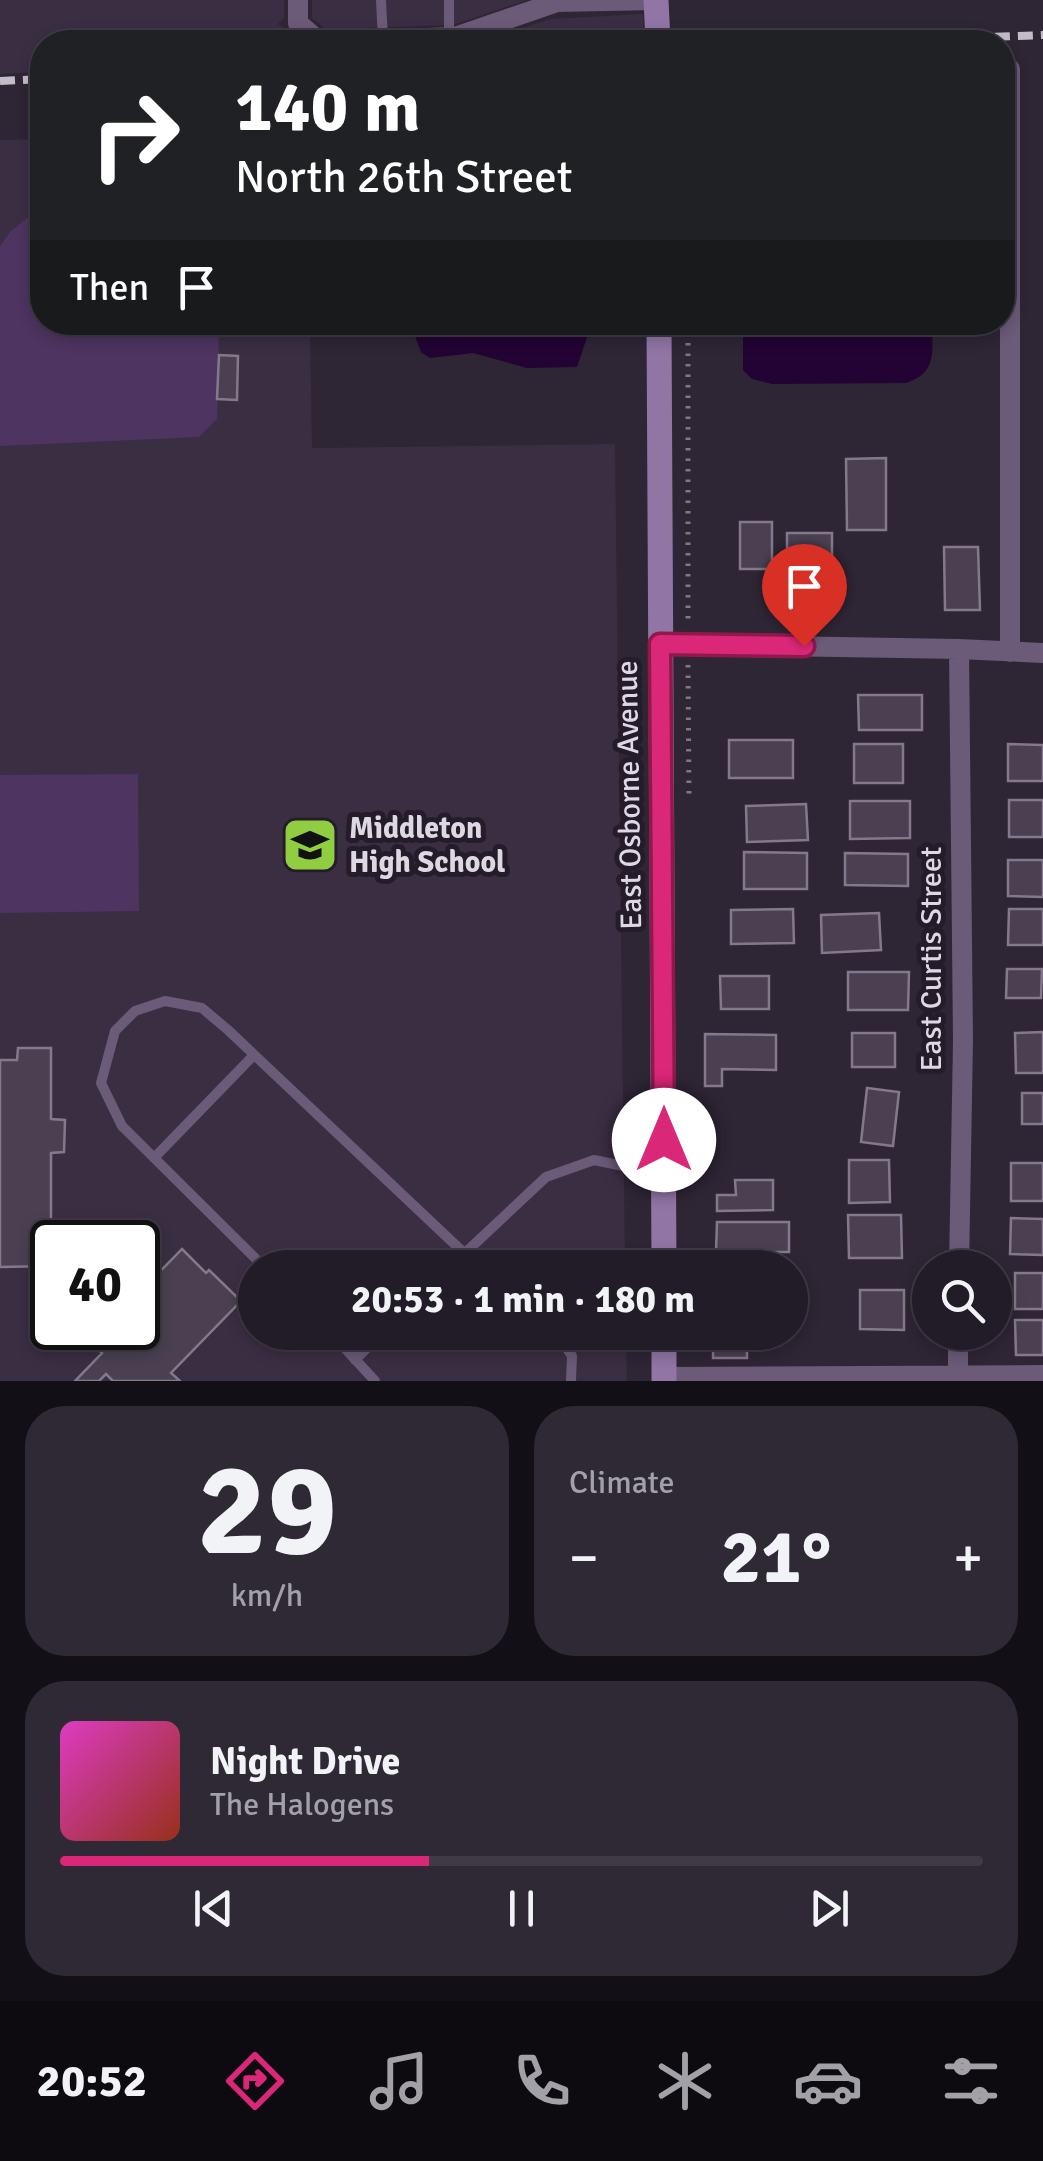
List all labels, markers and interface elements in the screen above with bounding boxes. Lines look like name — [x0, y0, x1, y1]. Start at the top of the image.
text: 140 m — [235, 64, 420, 150]
icon: right — [70, 70, 200, 200]
text: North 26th Street — [235, 150, 573, 205]
icon: arrive — [169, 260, 224, 315]
text: Then — [70, 264, 149, 311]
pin — [762, 544, 847, 647]
icon: arrive — [777, 559, 832, 614]
street label: East Osborne Avenue — [609, 660, 650, 930]
place label: Middleton High School — [349, 810, 505, 881]
school or university icon: Middleton High School — [280, 815, 340, 875]
street label: East Curtis Street — [913, 847, 950, 1071]
position arrow — [612, 1088, 716, 1192]
speed limit sign: 40 — [30, 1220, 160, 1350]
map controls — [912, 1250, 1012, 1350]
button: search — [912, 1250, 1012, 1350]
text: 20:53 · 1 min · 180 m — [351, 1276, 695, 1323]
text: 29 — [197, 1431, 337, 1591]
text: Climate — [569, 1463, 675, 1502]
text: 21° — [721, 1511, 832, 1604]
text: − — [569, 1524, 599, 1592]
text: + — [953, 1524, 983, 1592]
text: km/h — [231, 1576, 303, 1615]
text: Night Drive — [210, 1738, 400, 1785]
text: The Halogens — [210, 1785, 394, 1824]
icon: previous — [186, 1881, 241, 1936]
icon: pause — [494, 1881, 549, 1936]
icon: next — [802, 1881, 857, 1936]
icon: directions — [220, 2046, 290, 2116]
icon: music — [364, 2046, 434, 2116]
icon: phone — [507, 2046, 577, 2116]
icon: climate — [650, 2046, 720, 2116]
icon: car — [793, 2046, 863, 2116]
icon: filters — [936, 2046, 1006, 2116]
text: 20:52 — [37, 2054, 147, 2109]

